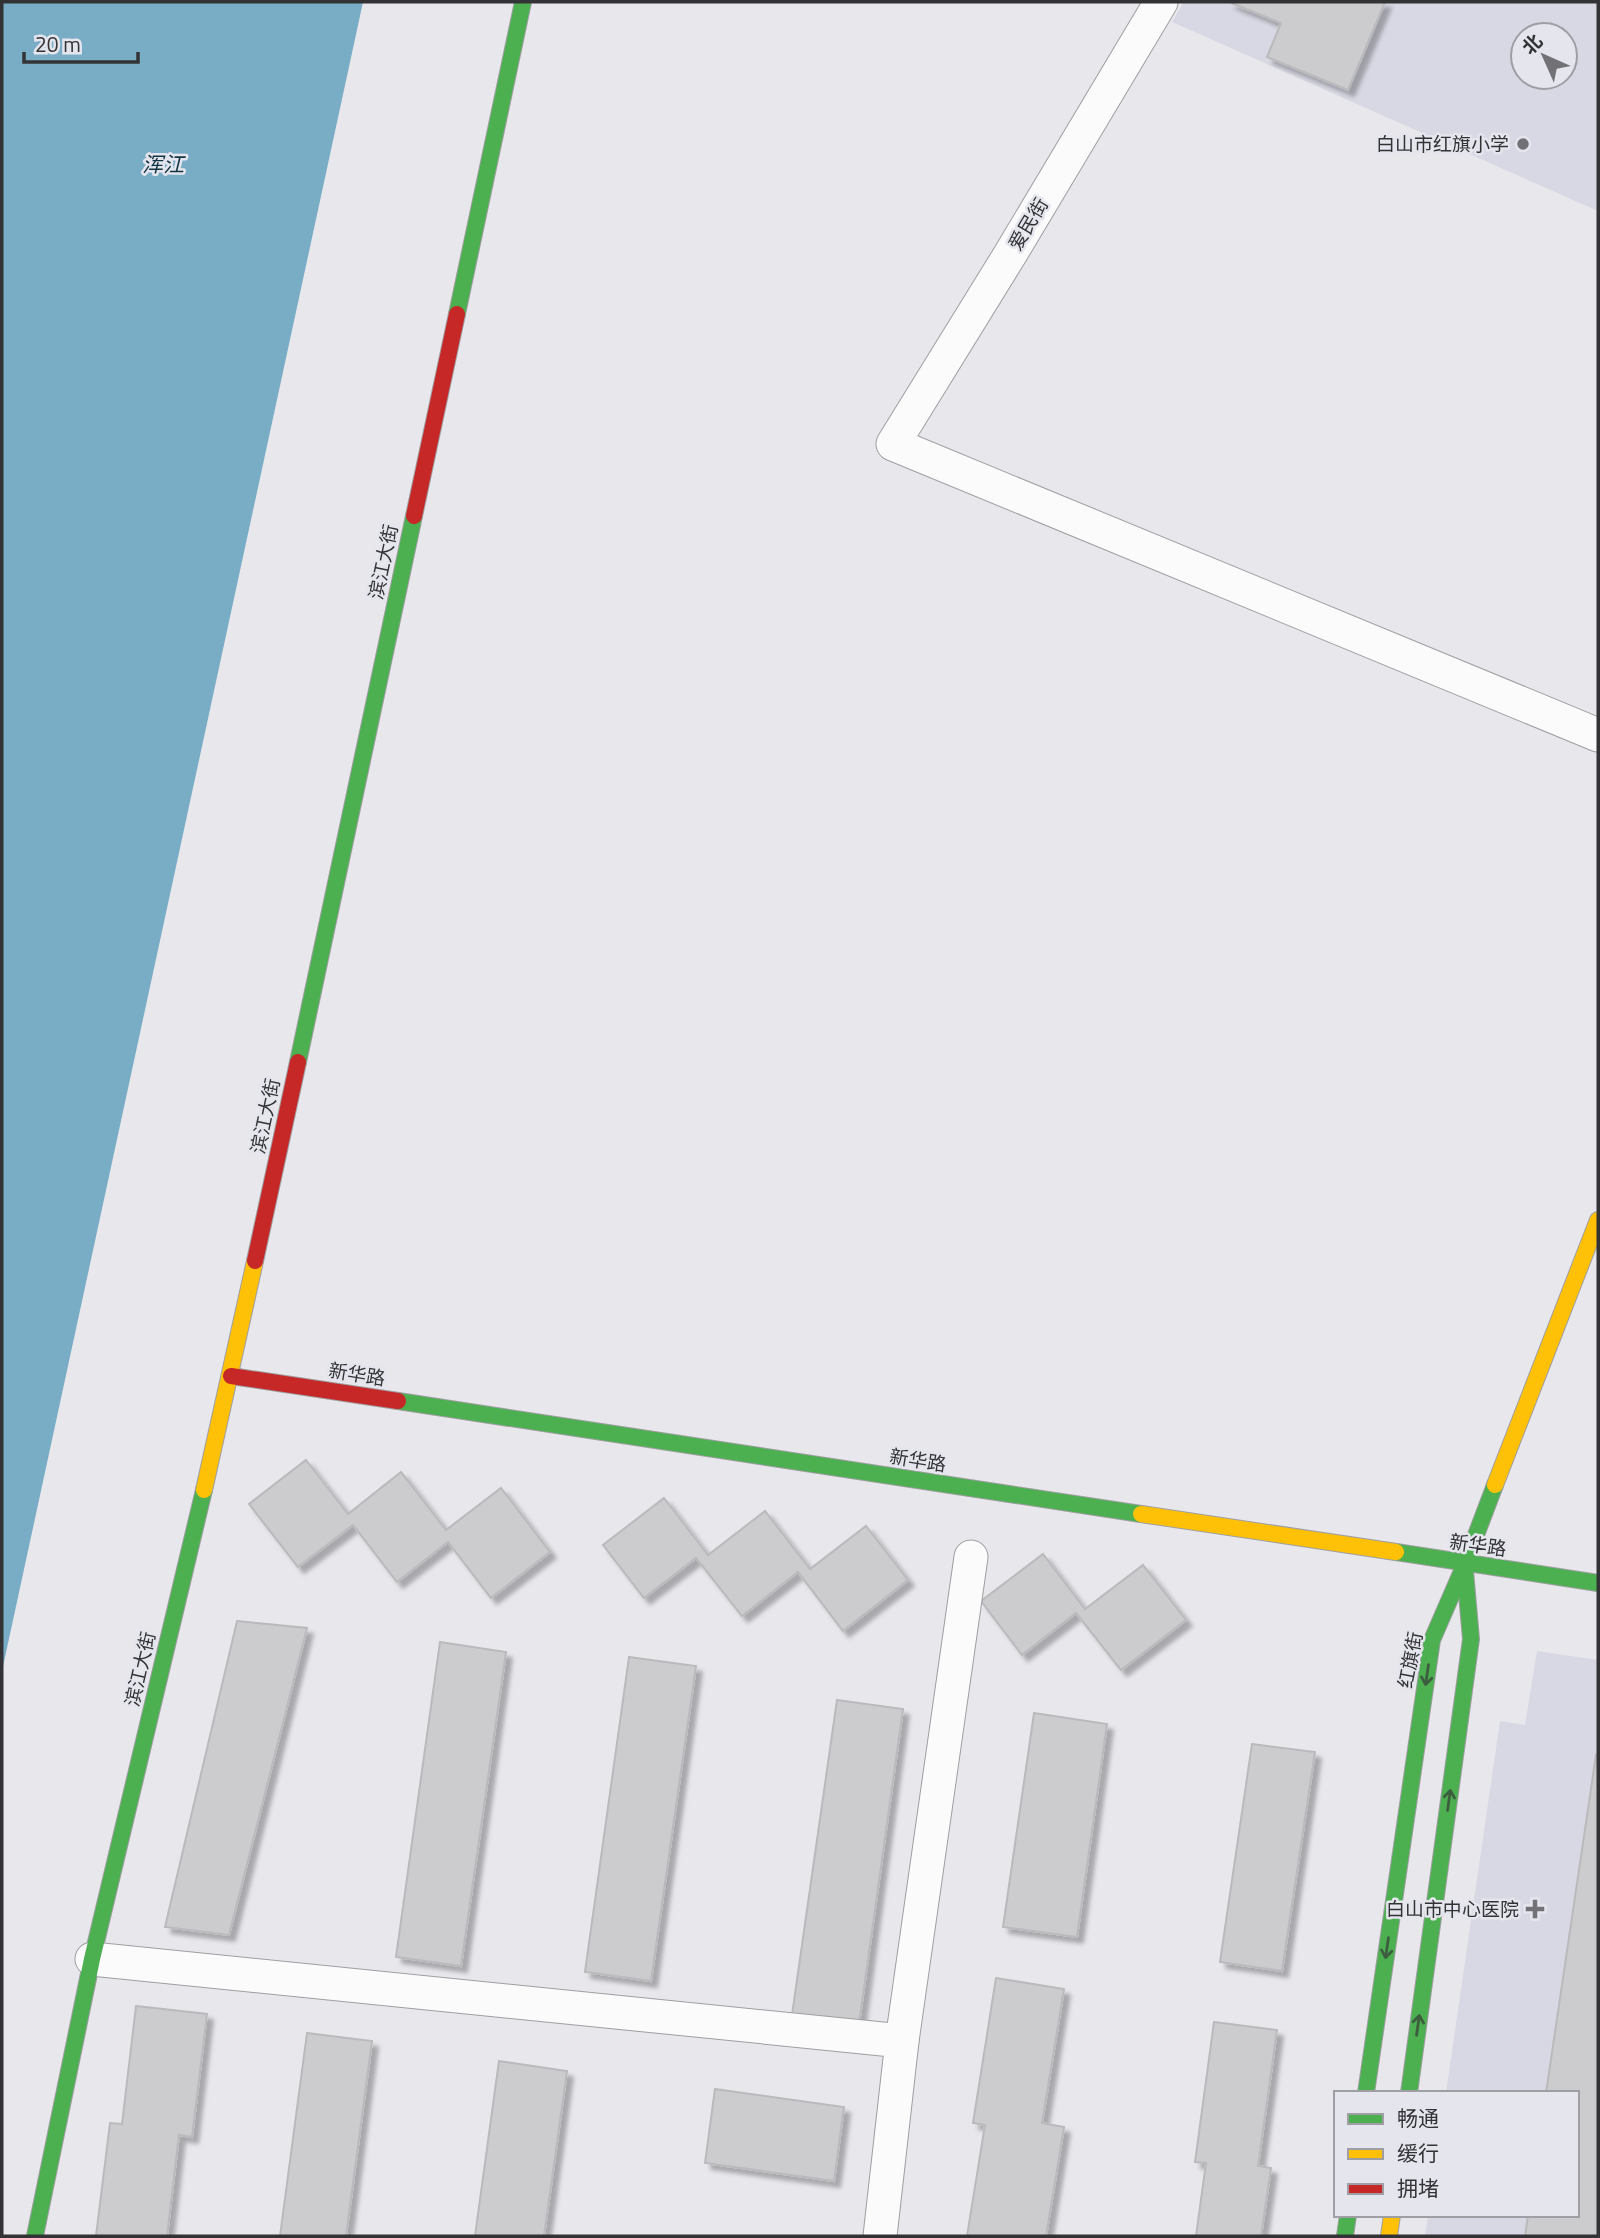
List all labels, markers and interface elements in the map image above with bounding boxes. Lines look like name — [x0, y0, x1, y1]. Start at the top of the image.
scale bar — [24, 21, 138, 65]
north arrow — [1509, 21, 1579, 91]
text: 北 — [1515, 27, 1549, 61]
text: 20 m — [35, 28, 81, 60]
place label: 白山市红旗小学 — [1376, 129, 1509, 158]
marker: 白山市红旗小学 — [1515, 136, 1531, 152]
water label: 浑江 — [142, 148, 186, 180]
street label: 爱民街 — [1000, 192, 1055, 256]
street label: 滨江大街 — [360, 522, 405, 602]
street label: 滨江大街 — [242, 1076, 287, 1156]
street label: 新华路 — [327, 1355, 388, 1392]
street label: 新华路 — [888, 1441, 949, 1478]
street label: 新华路 — [1448, 1526, 1508, 1563]
street label: 滨江大街 — [117, 1629, 162, 1709]
street label: 红旗街 — [1390, 1629, 1429, 1691]
one-way arrow — [1421, 1663, 1434, 1686]
one-way arrow — [1443, 1789, 1456, 1812]
place label: 白山市中心医院 — [1386, 1894, 1519, 1923]
marker: 白山市中心医院 — [1525, 1899, 1545, 1919]
one-way arrow — [1380, 1936, 1393, 1959]
one-way arrow — [1412, 2014, 1425, 2037]
legend — [1334, 2091, 1579, 2217]
text: 畅通 — [1397, 2102, 1439, 2134]
text: 缓行 — [1397, 2137, 1439, 2169]
text: 拥堵 — [1397, 2172, 1439, 2204]

